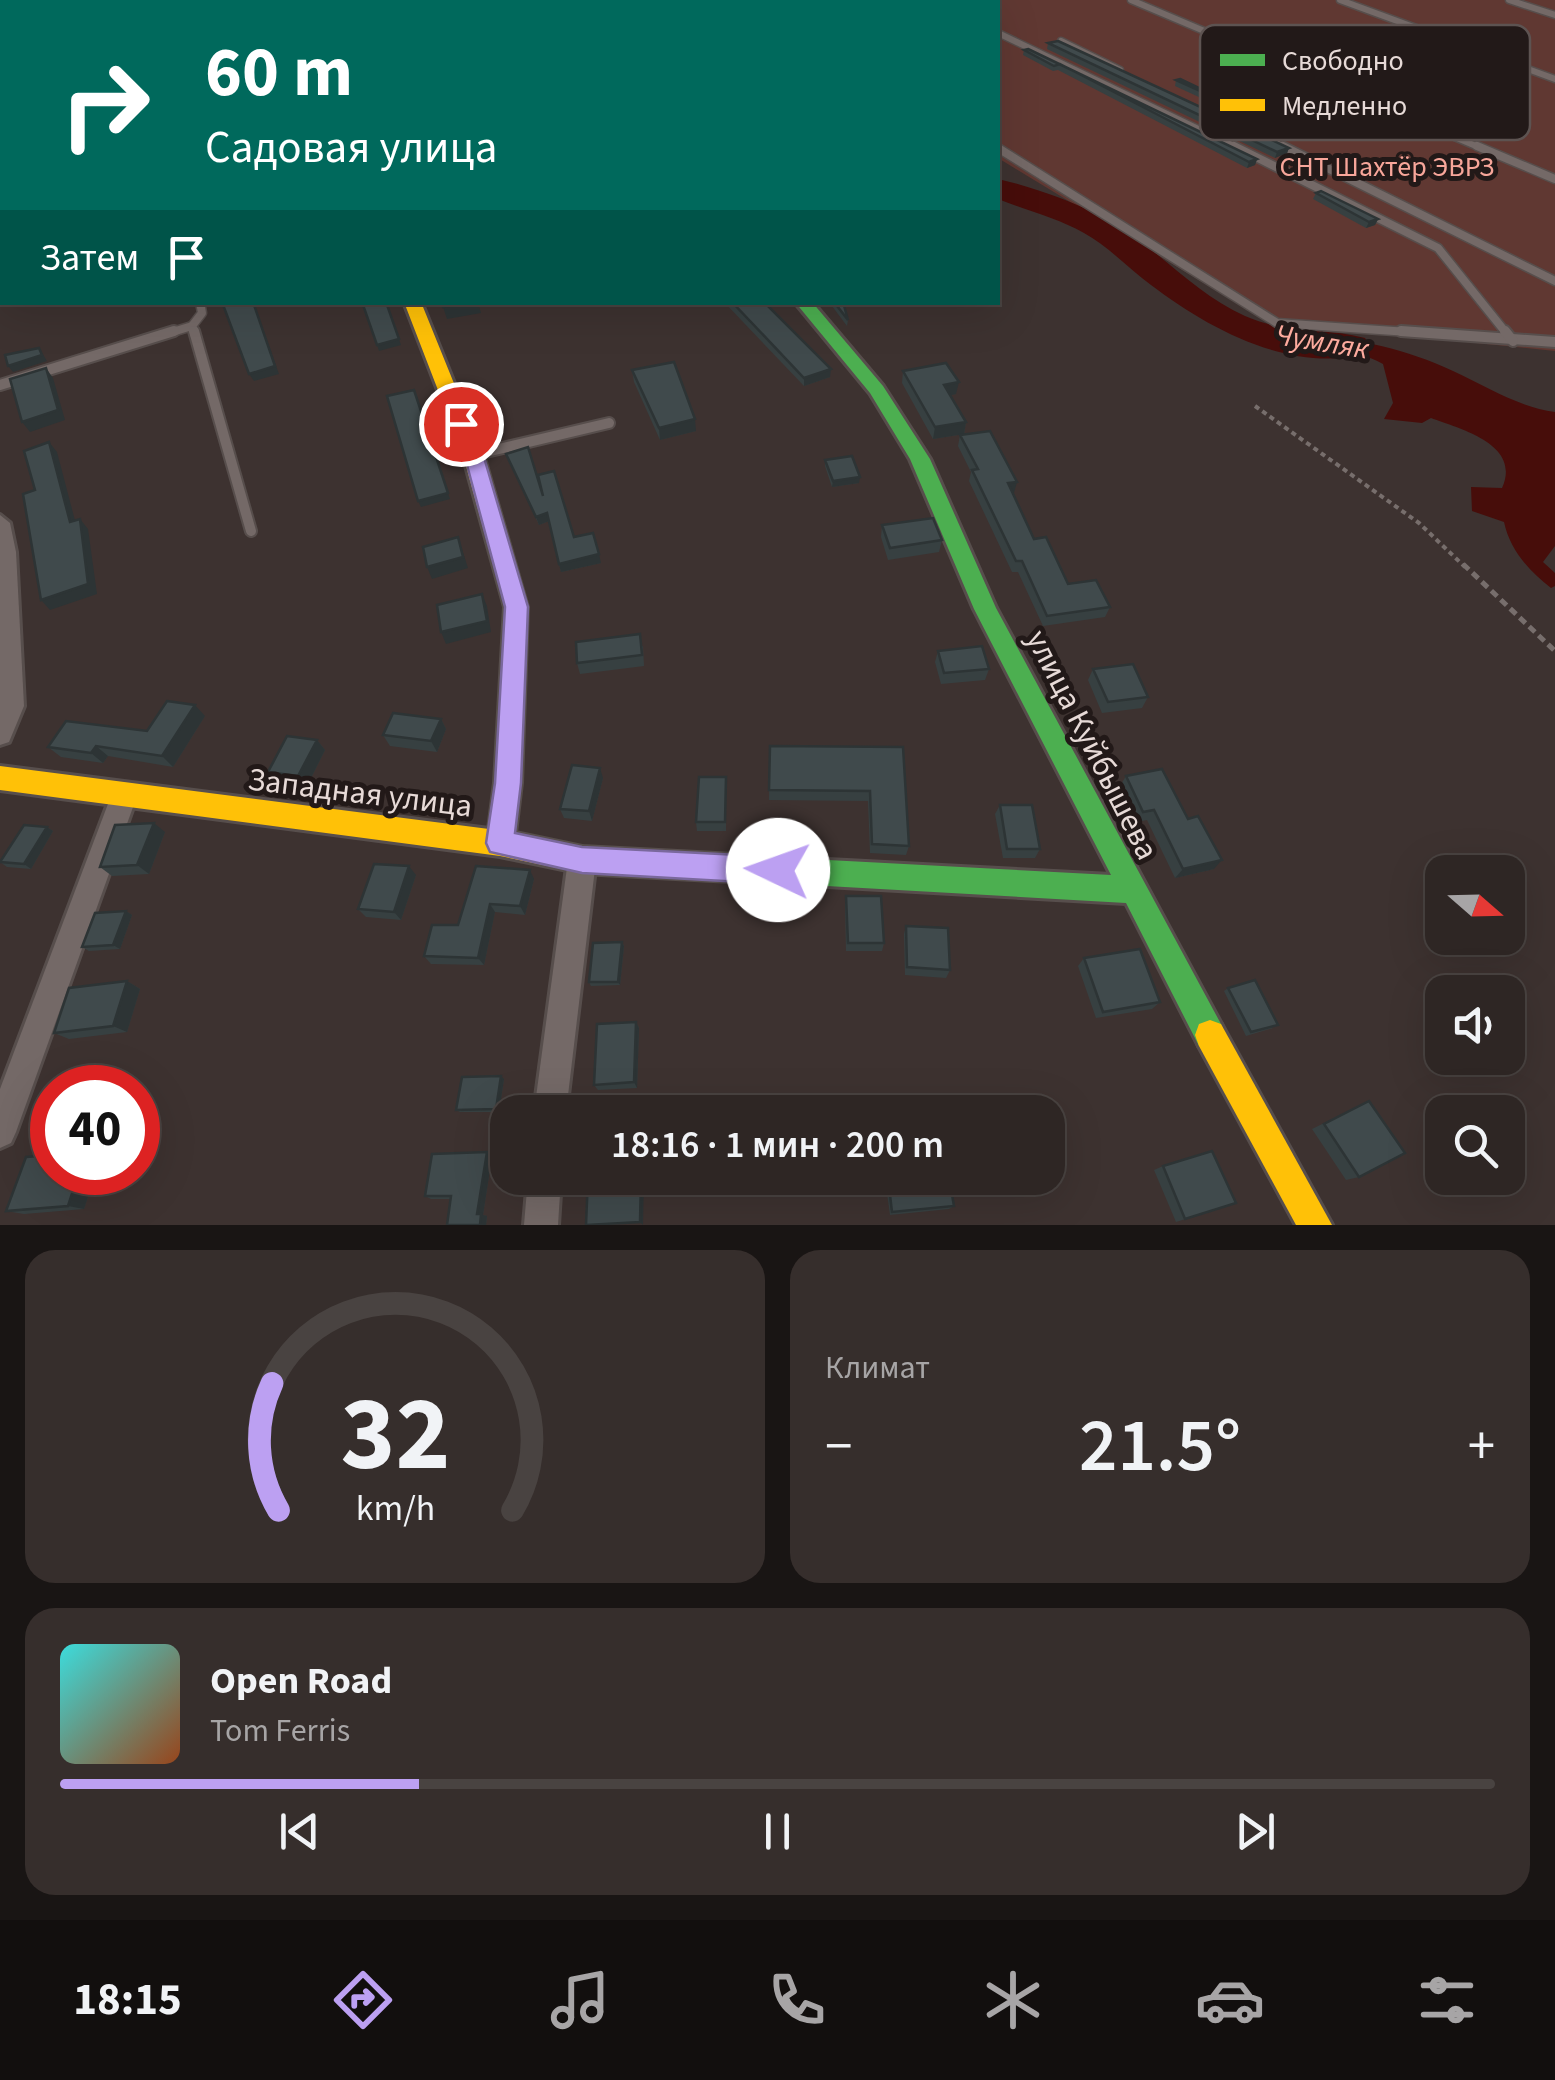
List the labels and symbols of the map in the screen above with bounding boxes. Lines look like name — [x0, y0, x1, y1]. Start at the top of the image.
legend — [1200, 25, 1530, 140]
text: Свободно — [1282, 41, 1404, 81]
text: Медленно — [1282, 86, 1407, 126]
park label: СНТ Шахтёр ЭВРЗ — [1280, 147, 1495, 187]
water label: Чумляк — [1272, 313, 1373, 371]
pin — [419, 382, 504, 467]
street label: улица Куйбышева — [1014, 622, 1170, 868]
street label: Западная улица — [245, 756, 475, 830]
position arrow — [726, 818, 830, 922]
north arrow — [1425, 855, 1525, 955]
speed limit sign: 40 — [30, 1065, 160, 1195]

